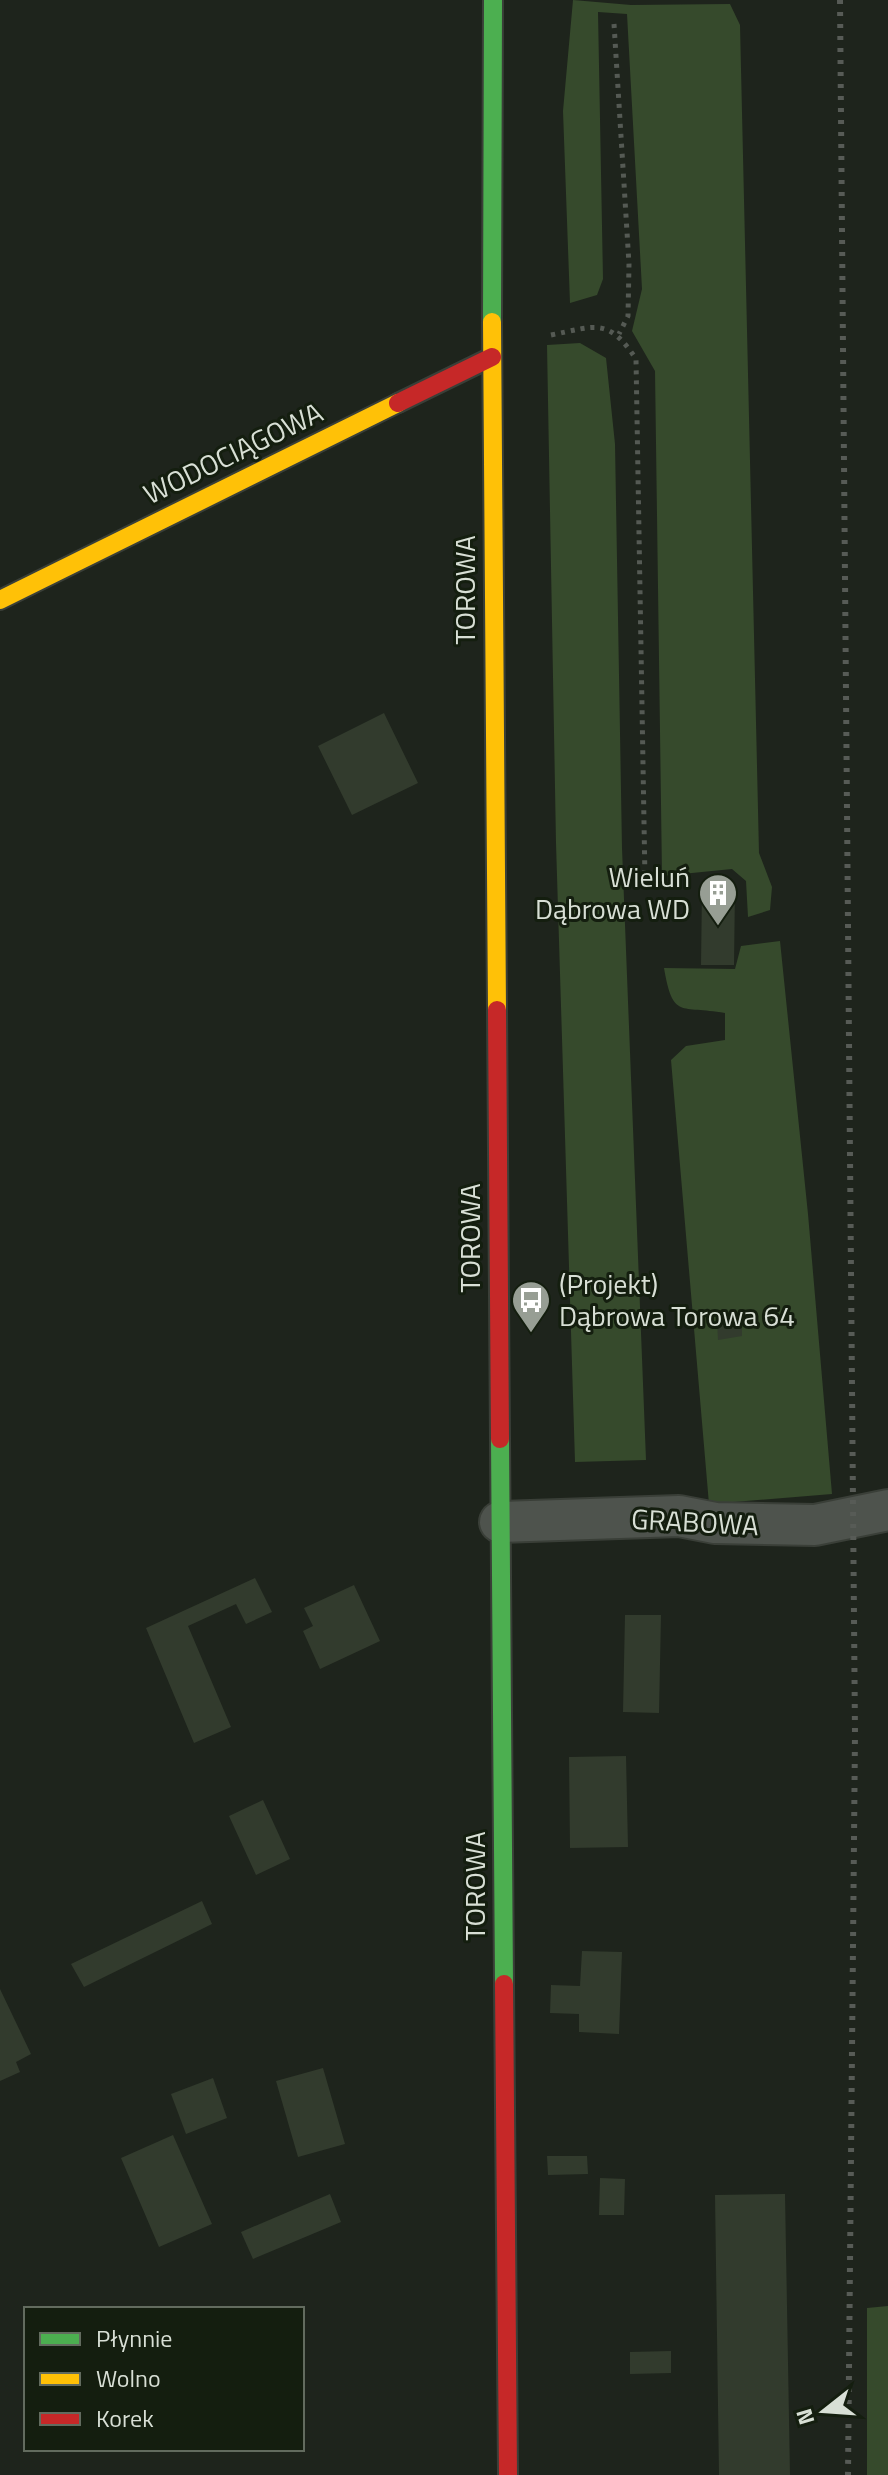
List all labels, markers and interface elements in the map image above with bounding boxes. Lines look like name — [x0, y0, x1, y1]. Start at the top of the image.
street label: WODOCIĄGOWA — [136, 390, 330, 515]
street label: TOROWA — [443, 535, 486, 645]
place label: Wieluń Dąbrowa WD — [535, 855, 690, 930]
building icon: Wieluń Dąbrowa WD — [697, 872, 739, 927]
street label: TOROWA — [448, 1183, 491, 1293]
place label: (Projekt) Dąbrowa Torowa 64 — [559, 1262, 795, 1337]
bus stop icon: (Projekt) Dąbrowa Torowa 64 — [510, 1279, 552, 1334]
street label: GRABOWA — [630, 1497, 760, 1546]
street label: TOROWA — [453, 1831, 496, 1941]
legend — [24, 2307, 304, 2451]
text: Płynnie — [96, 2320, 172, 2356]
text: Wolno — [96, 2360, 161, 2396]
north arrow — [784, 2371, 864, 2451]
text: Korek — [96, 2400, 154, 2436]
text: N — [786, 2405, 823, 2429]

